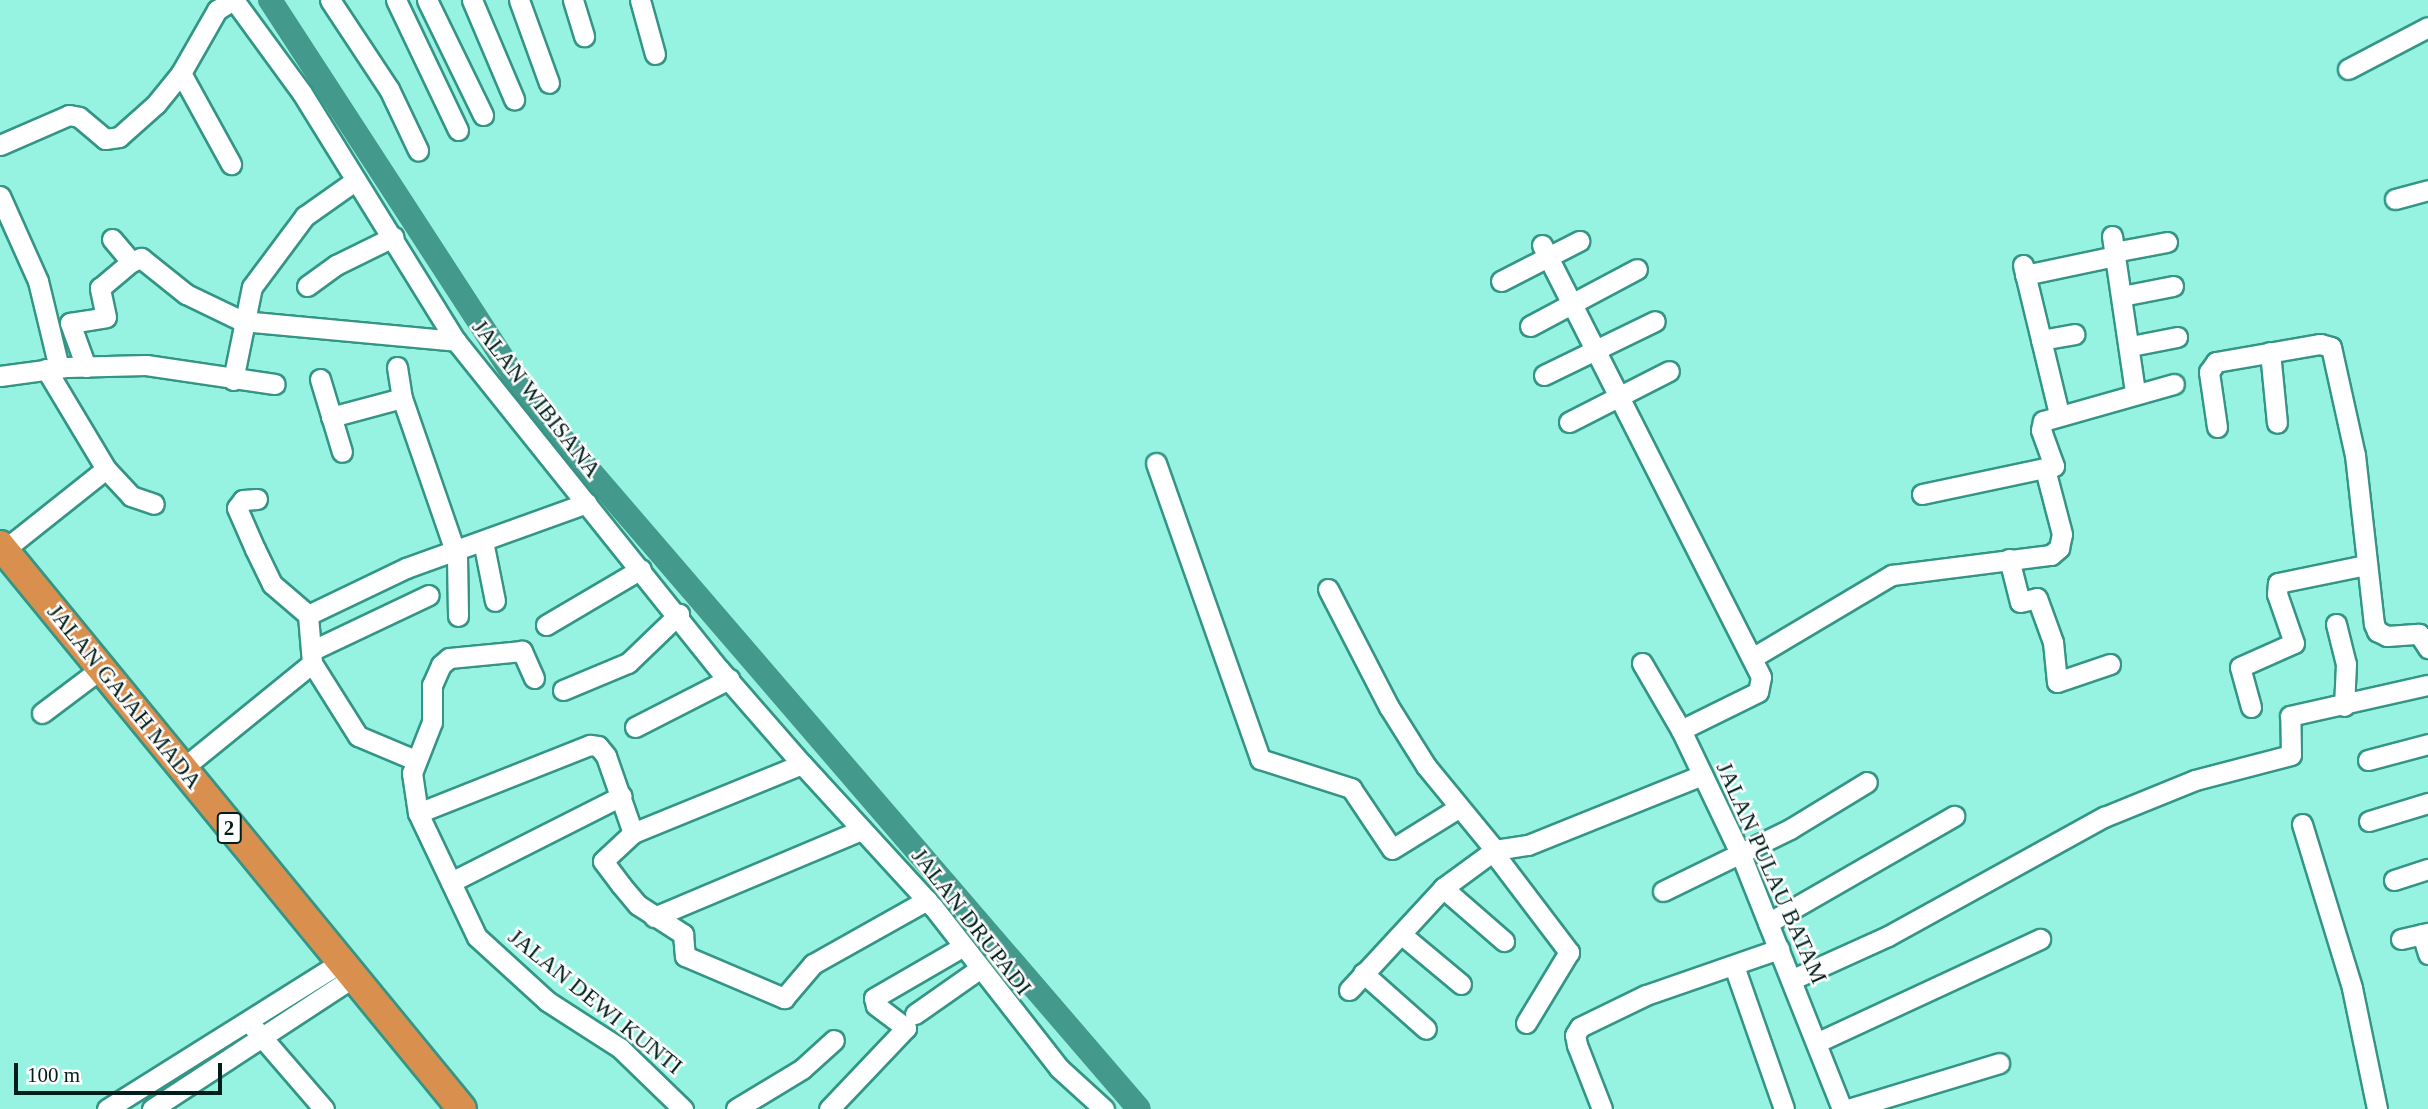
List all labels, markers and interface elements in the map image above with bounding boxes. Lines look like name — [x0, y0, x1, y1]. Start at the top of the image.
street label: JALAN WIBISANA — [466, 314, 606, 484]
street label: JALAN GAJAH MADA — [41, 599, 207, 795]
street label: JALAN PULAU BATAM — [1710, 758, 1832, 988]
road number: 2 — [217, 810, 241, 846]
street label: JALAN DRUPADI — [905, 843, 1037, 1001]
street label: JALAN DEWI KUNTI — [502, 923, 688, 1081]
scale bar — [18, 1050, 226, 1094]
text: 100 m — [27, 1063, 80, 1087]

